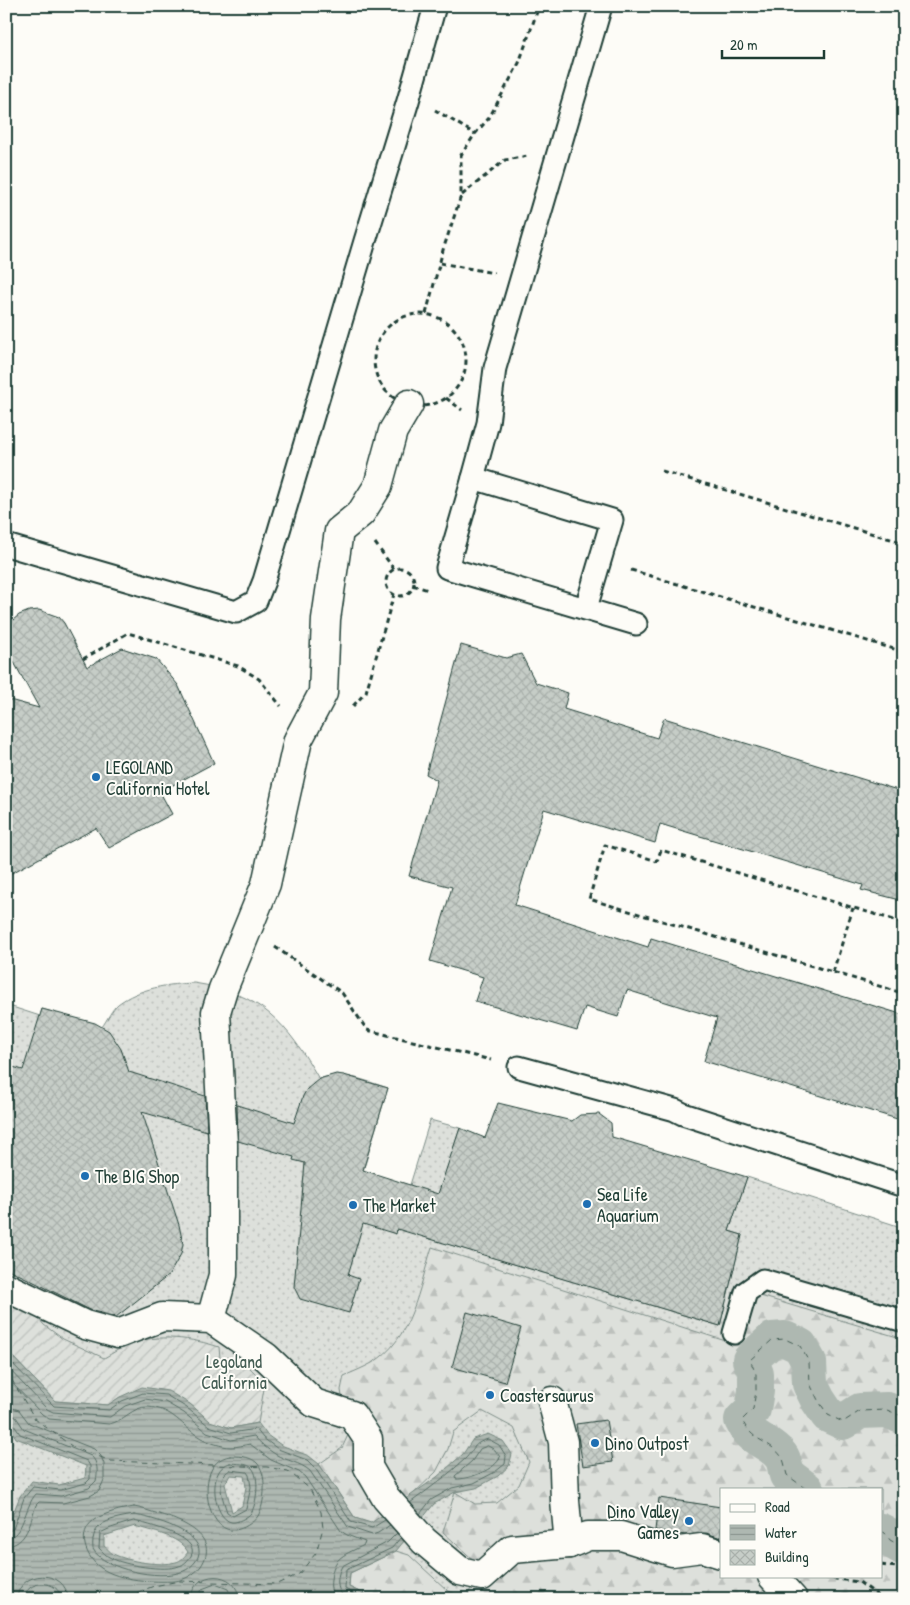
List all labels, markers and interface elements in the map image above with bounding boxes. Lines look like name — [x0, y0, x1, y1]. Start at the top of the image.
scale bar — [722, 28, 825, 60]
text: 20 m — [730, 34, 757, 55]
place label: LEGOLAND California Hotel — [106, 755, 210, 801]
marker: LEGOLAND California Hotel — [90, 771, 102, 783]
place label: The BIG Shop — [95, 1164, 179, 1189]
marker: The BIG Shop — [79, 1170, 91, 1182]
place label: Sea Life Aquarium — [597, 1182, 659, 1228]
place label: The Market — [363, 1193, 437, 1218]
marker: Sea Life Aquarium — [581, 1198, 593, 1210]
marker: The Market — [347, 1199, 359, 1211]
park label: Legoland California — [201, 1349, 267, 1395]
place label: Coastersaurus — [500, 1383, 594, 1408]
marker: Coastersaurus — [484, 1389, 496, 1401]
place label: Dino Outpost — [605, 1431, 689, 1456]
marker: Dino Outpost — [589, 1437, 601, 1449]
legend — [720, 1488, 882, 1578]
text: Road — [765, 1496, 790, 1517]
place label: Dino Valley Games — [607, 1499, 679, 1545]
marker: Dino Valley Games — [683, 1515, 695, 1527]
text: Water — [765, 1522, 797, 1543]
text: Building — [765, 1546, 809, 1567]

